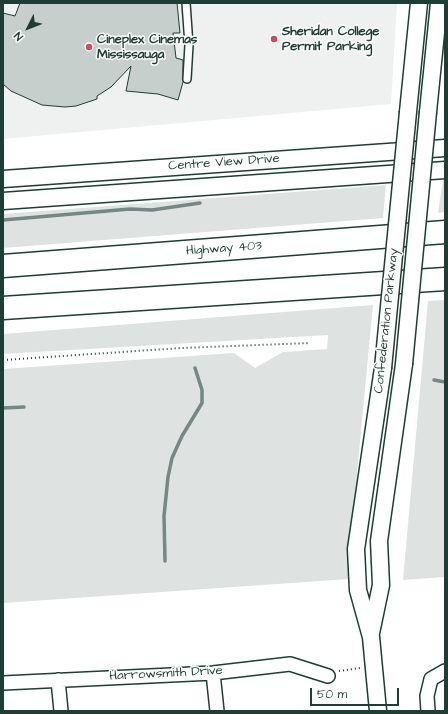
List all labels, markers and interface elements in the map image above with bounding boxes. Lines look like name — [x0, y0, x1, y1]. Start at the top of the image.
north arrow — [8, 8, 48, 48]
place label: Sheridan College Permit Parking — [282, 24, 379, 55]
text: N — [11, 29, 27, 44]
place label: Cineplex Cinemas Mississauga — [97, 32, 197, 63]
marker: Sheridan College Permit Parking — [269, 34, 279, 44]
marker: Cineplex Cinemas Mississauga — [84, 42, 94, 52]
street label: Centre View Drive — [168, 151, 280, 175]
street label: Highway 403 — [185, 239, 263, 259]
street label: Confederation Parkway — [372, 248, 402, 394]
street label: Harrowsmith Drive — [109, 663, 223, 685]
scale bar — [312, 680, 401, 706]
text: 50 m — [317, 686, 347, 703]

